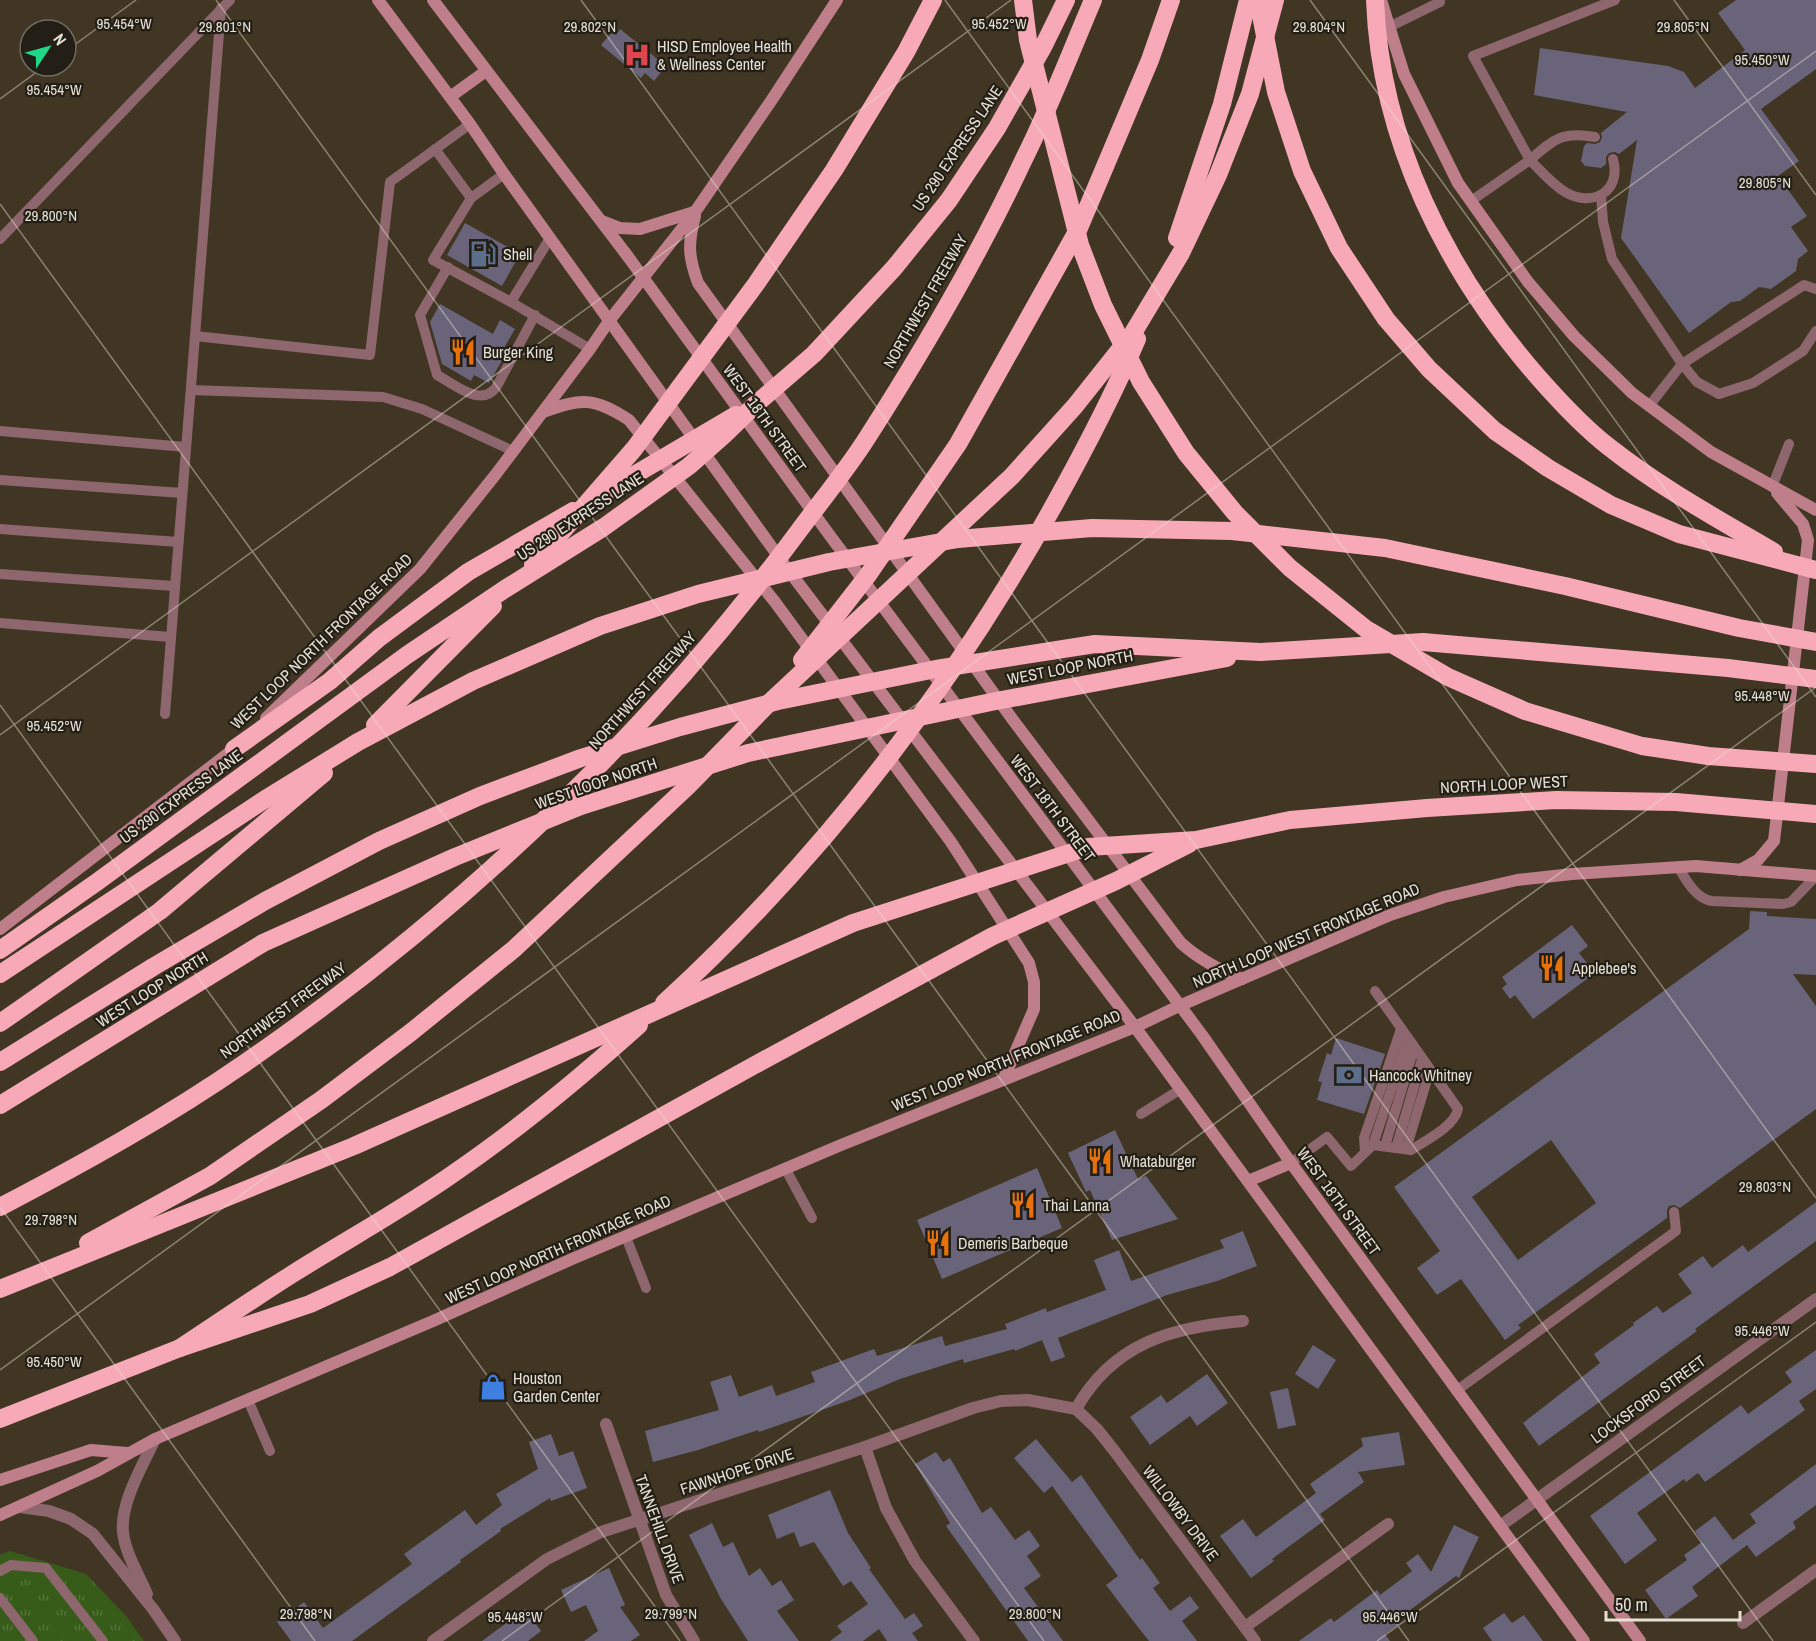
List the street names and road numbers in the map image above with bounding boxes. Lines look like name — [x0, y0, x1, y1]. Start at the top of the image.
street label: US 290 EXPRESS LANE — [907, 81, 1007, 215]
street label: NORTHWEST FREEWAY — [878, 230, 972, 372]
street label: WEST 18TH STREET — [718, 359, 812, 477]
street label: US 290 EXPRESS LANE — [512, 467, 648, 565]
street label: WEST LOOP NORTH FRONTAGE ROAD — [225, 548, 417, 734]
street label: NORTHWEST FREEWAY — [583, 626, 701, 754]
street label: WEST LOOP NORTH — [1005, 644, 1135, 690]
street label: US 290 EXPRESS LANE — [115, 744, 247, 848]
street label: WEST 18TH STREET — [1005, 750, 1101, 866]
street label: WEST LOOP NORTH — [532, 752, 660, 814]
street label: NORTH LOOP WEST — [1440, 770, 1568, 798]
street label: NORTH LOOP WEST FRONTAGE ROAD — [1189, 877, 1423, 993]
street label: WEST LOOP NORTH — [92, 946, 212, 1032]
street label: NORTHWEST FREEWAY — [215, 957, 351, 1063]
street label: WEST LOOP NORTH FRONTAGE ROAD — [888, 1004, 1124, 1116]
street label: WEST 18TH STREET — [1292, 1142, 1386, 1260]
street label: WEST LOOP NORTH FRONTAGE ROAD — [442, 1189, 674, 1309]
street label: LOCKSFORD STREET — [1586, 1350, 1710, 1448]
street label: FAWNHOPE DRIVE — [677, 1442, 797, 1500]
street label: WILLOWBY DRIVE — [1138, 1461, 1224, 1565]
street label: TANNEHILL DRIVE — [630, 1471, 690, 1587]

